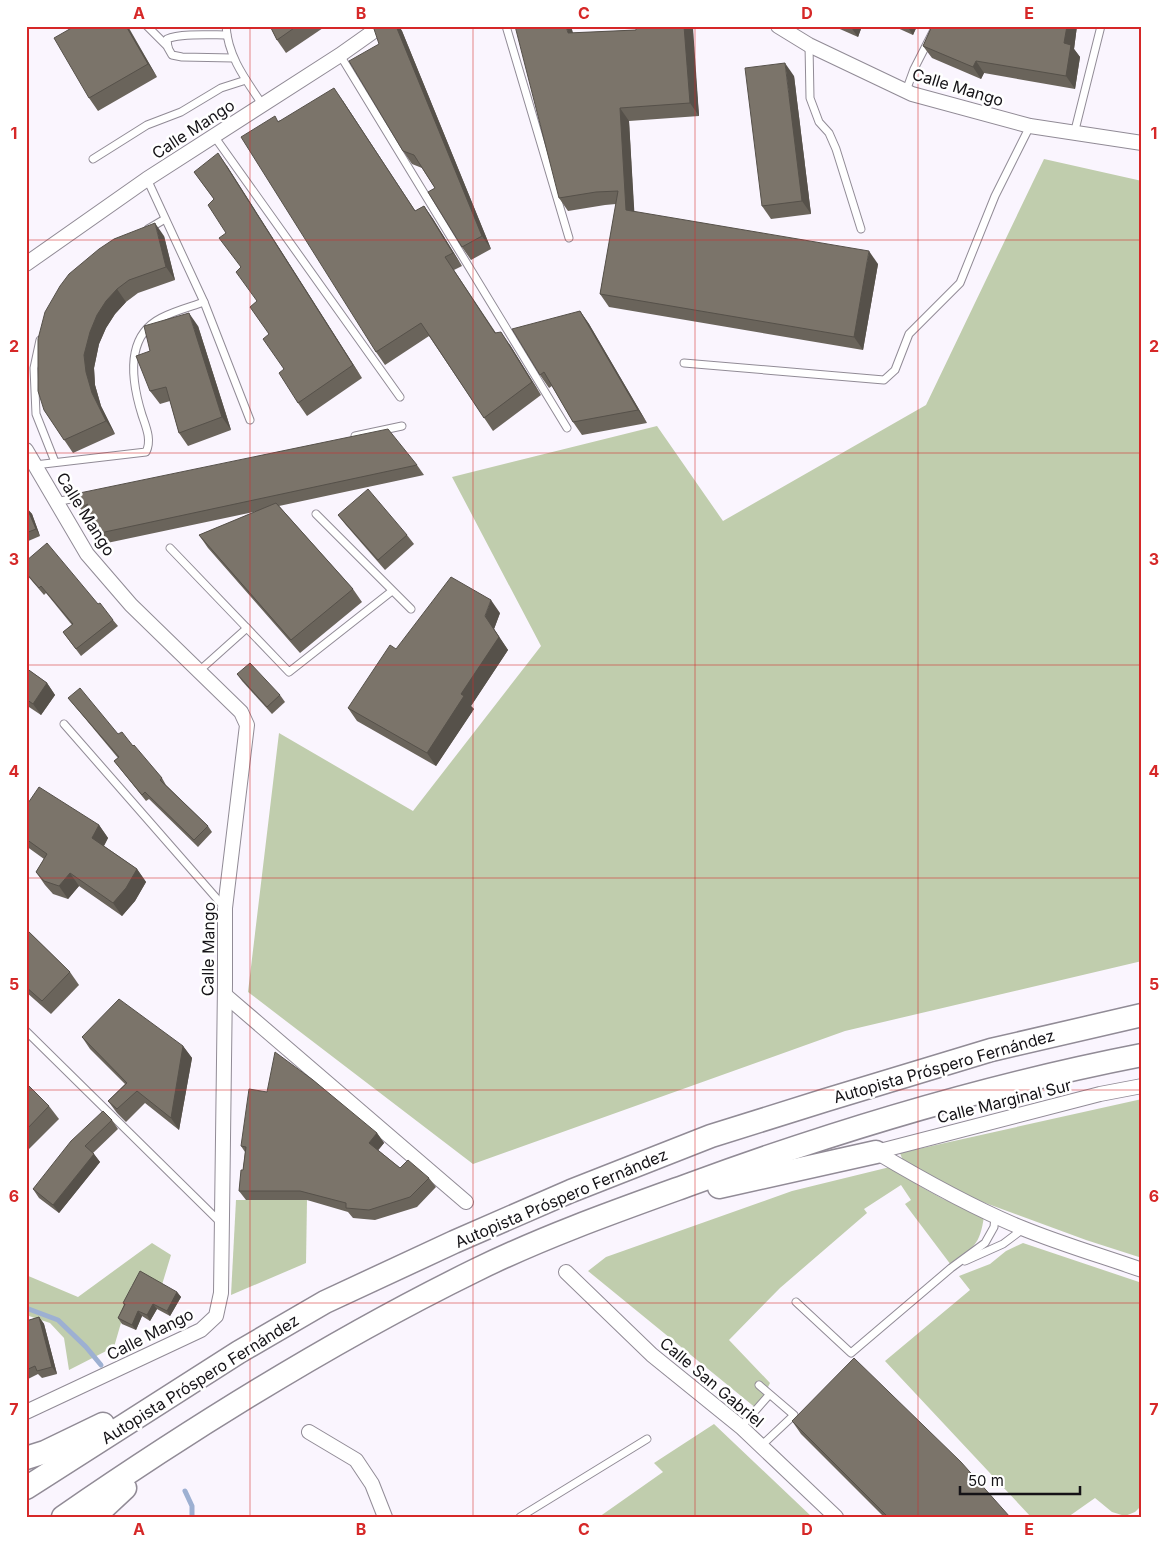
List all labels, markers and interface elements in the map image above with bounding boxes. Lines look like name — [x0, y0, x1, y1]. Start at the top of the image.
text: A — [133, 3, 145, 23]
text: B — [356, 3, 366, 23]
text: C — [578, 3, 590, 23]
text: D — [801, 3, 813, 23]
text: E — [1024, 3, 1034, 23]
street label: Calle Mango — [910, 64, 1006, 110]
street label: Calle Mango — [148, 95, 238, 163]
text: 1 — [11, 123, 17, 143]
text: 1 — [1151, 123, 1157, 143]
text: 2 — [9, 336, 19, 356]
text: 2 — [1149, 336, 1159, 356]
street label: Calle Mango — [52, 469, 120, 559]
text: 3 — [9, 549, 19, 569]
text: 3 — [1149, 549, 1159, 569]
text: 4 — [9, 761, 20, 781]
text: 4 — [1149, 761, 1160, 781]
street label: Calle Mango — [197, 902, 219, 996]
text: 5 — [9, 974, 19, 994]
text: 5 — [1149, 974, 1159, 994]
street label: Autopista Próspero Fernández — [831, 1025, 1057, 1107]
street label: Calle Marginal Sur — [935, 1075, 1073, 1127]
street label: Autopista Próspero Fernández — [452, 1144, 670, 1252]
text: 6 — [9, 1186, 19, 1206]
text: 6 — [1149, 1186, 1159, 1206]
street label: Calle Mango — [103, 1304, 197, 1364]
street label: Autopista Próspero Fernández — [98, 1310, 302, 1448]
street label: Calle San Gabriel — [656, 1333, 768, 1431]
text: 7 — [9, 1399, 19, 1419]
text: 7 — [1149, 1399, 1159, 1419]
scale bar — [960, 1463, 1080, 1495]
text: 50 m — [968, 1471, 1004, 1490]
text: A — [133, 1519, 145, 1539]
text: B — [356, 1519, 366, 1539]
text: C — [578, 1519, 590, 1539]
text: D — [801, 1519, 813, 1539]
text: E — [1024, 1519, 1034, 1539]

